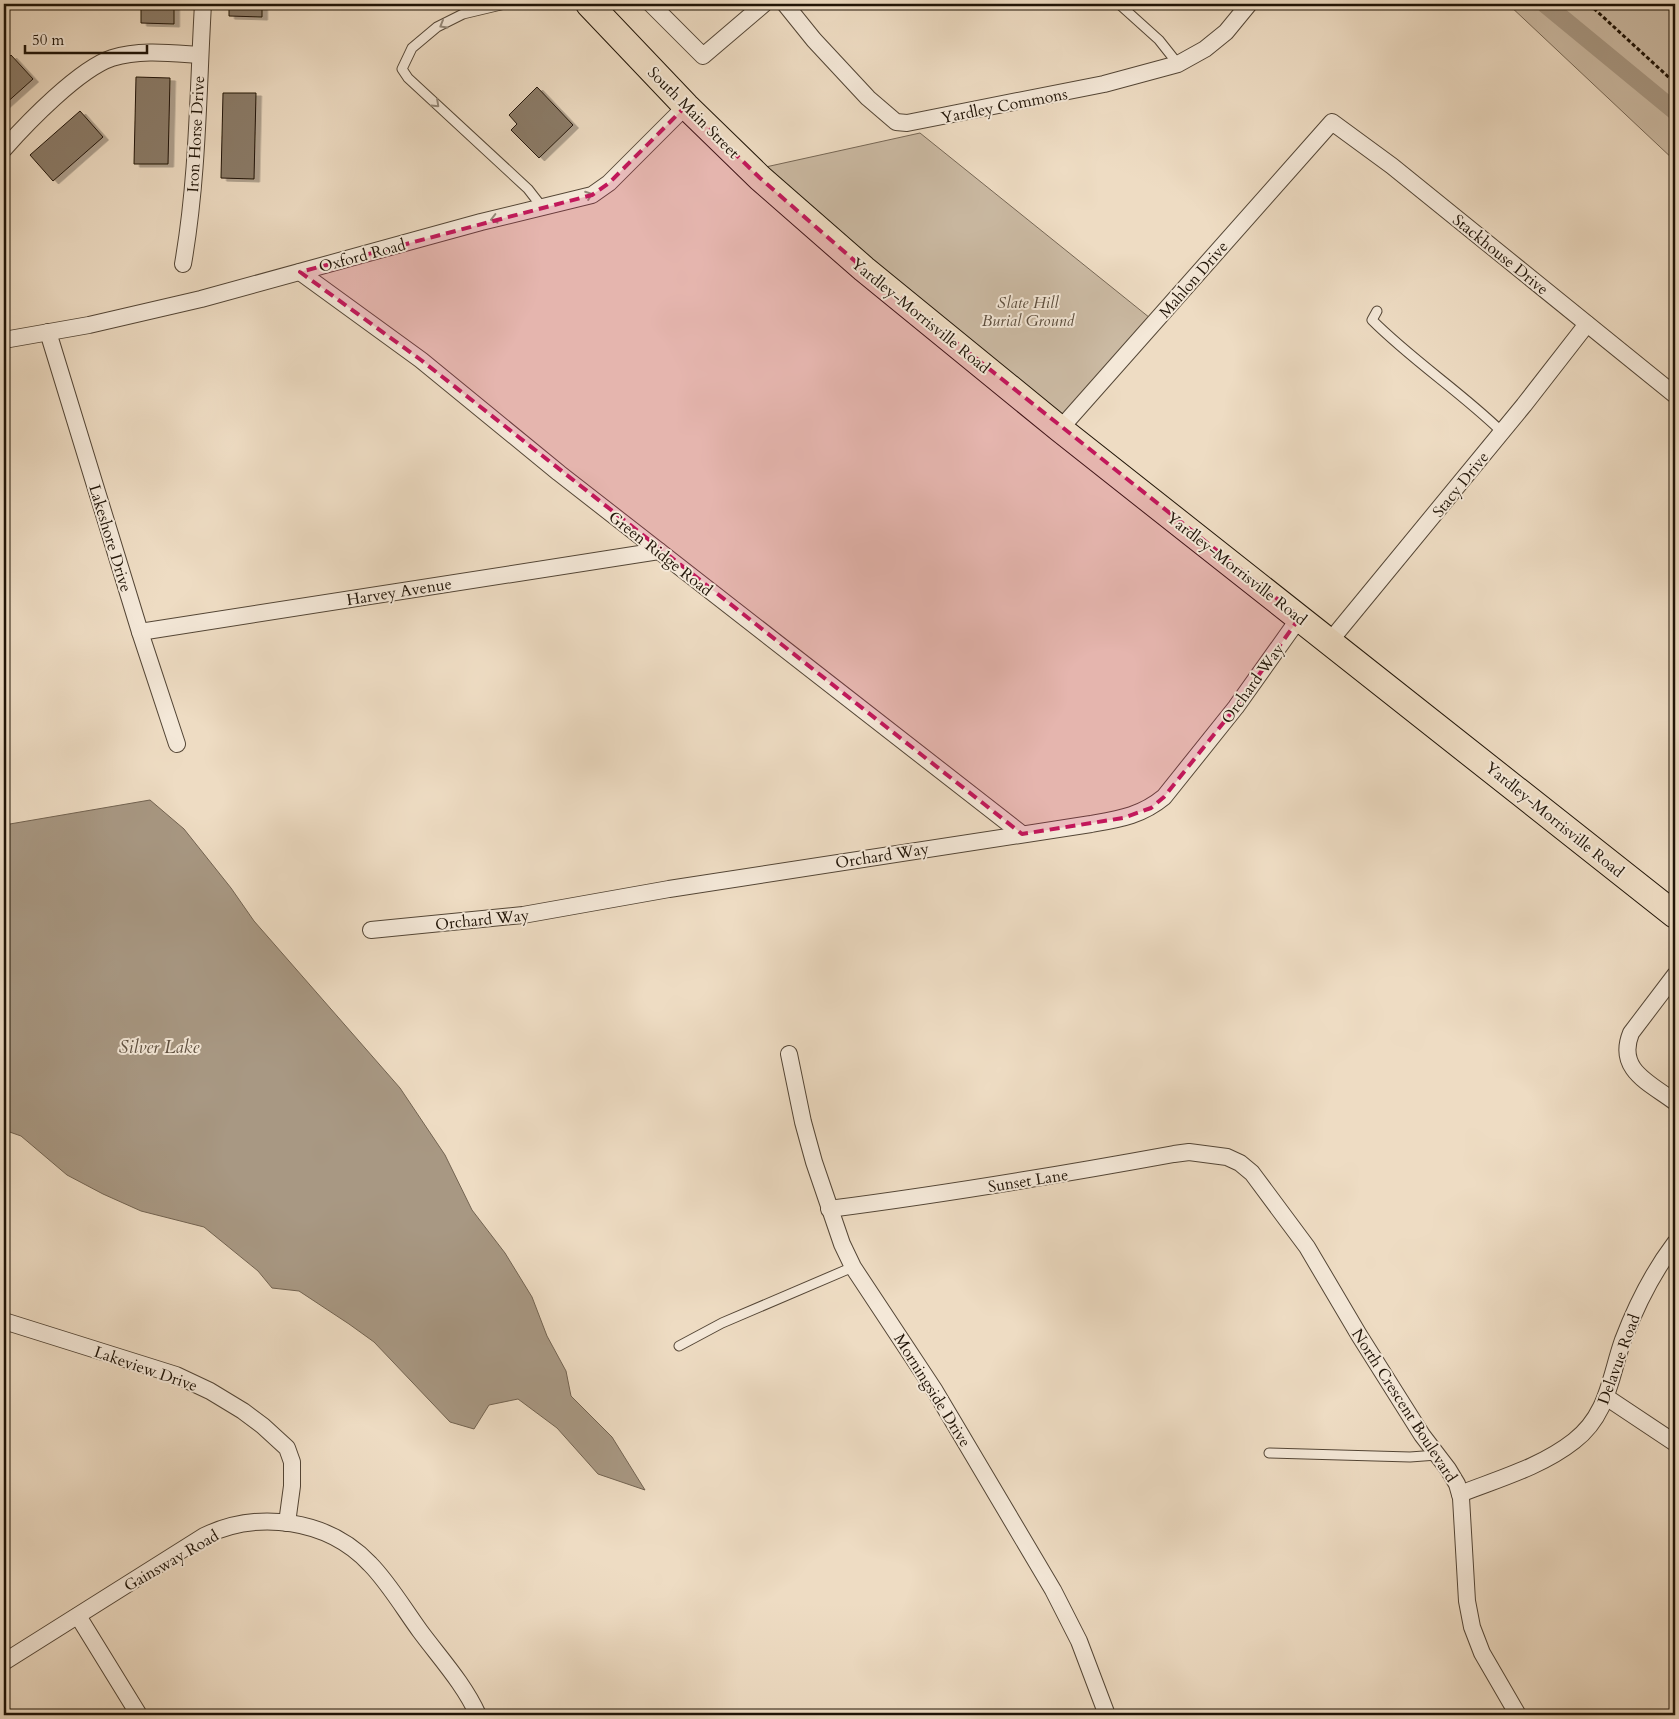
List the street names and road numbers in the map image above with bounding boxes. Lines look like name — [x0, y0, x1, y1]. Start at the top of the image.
street label: South Main Street — [642, 62, 744, 164]
street label: Iron Horse Drive — [182, 75, 210, 193]
street label: Yardley Commons — [939, 83, 1069, 129]
street label: Stackhouse Drive — [1448, 209, 1553, 300]
street label: Oxford Road — [316, 234, 409, 278]
street label: Mahlon Drive — [1154, 236, 1233, 323]
street label: Yardley-Morrisville Road — [846, 253, 995, 379]
street label: Stacy Drive — [1427, 447, 1494, 522]
street label: Lakeshore Drive — [83, 482, 137, 595]
street label: Green Ridge Road — [604, 506, 717, 602]
street label: Yardley-Morrisville Road — [1162, 507, 1312, 631]
street label: Harvey Avenue — [345, 573, 453, 611]
street label: Orchard Way — [1216, 639, 1290, 728]
street label: Yardley-Morrisville Road — [1480, 757, 1629, 883]
street label: Orchard Way — [834, 838, 931, 874]
street label: Orchard Way — [434, 904, 531, 936]
street label: Sunset Lane — [987, 1164, 1070, 1198]
street label: Delavue Road — [1592, 1311, 1646, 1408]
street label: North Crescent Boulevard — [1346, 1325, 1462, 1487]
street label: Morningside Drive — [888, 1330, 976, 1451]
street label: Lakeview Drive — [91, 1341, 200, 1397]
street label: Gainsway Road — [120, 1525, 223, 1597]

